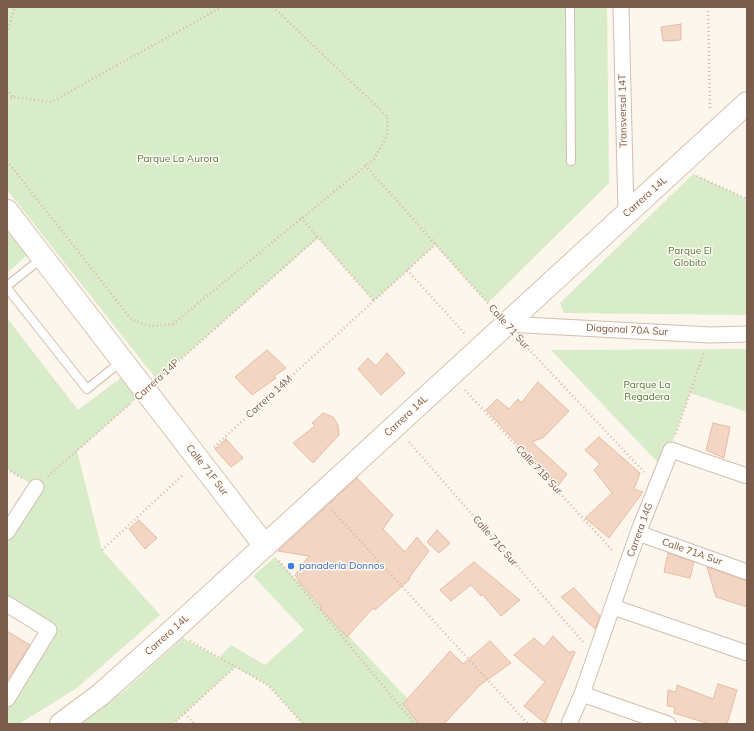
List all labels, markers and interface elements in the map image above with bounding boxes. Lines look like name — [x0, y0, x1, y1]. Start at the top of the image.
street label: Transversal 14T — [616, 74, 630, 148]
park label: Parque La Aurora — [137, 153, 219, 165]
street label: Carrera 14L — [621, 174, 669, 220]
park label: Parque El Globito — [668, 245, 712, 268]
street label: Calle 71 Sur — [486, 302, 532, 352]
street label: Diagonal 70A Sur — [586, 322, 668, 338]
street label: Carrera 14P — [132, 357, 182, 403]
street label: Carrera 14M — [243, 373, 295, 421]
park label: Parque La Regadera — [623, 379, 671, 402]
street label: Carrera 14L — [382, 393, 430, 439]
street label: Calle 71F Sur — [183, 442, 231, 498]
street label: Calle 71B Sur — [513, 443, 565, 497]
street label: Carrera 14G — [625, 501, 655, 559]
street label: Calle 71C Sur — [470, 513, 520, 569]
street label: Calle 71A Sur — [660, 536, 724, 568]
place label: panadería Donnos — [299, 560, 384, 572]
marker: panadería Donnos — [286, 561, 296, 571]
street label: Carrera 14L — [143, 612, 191, 658]

